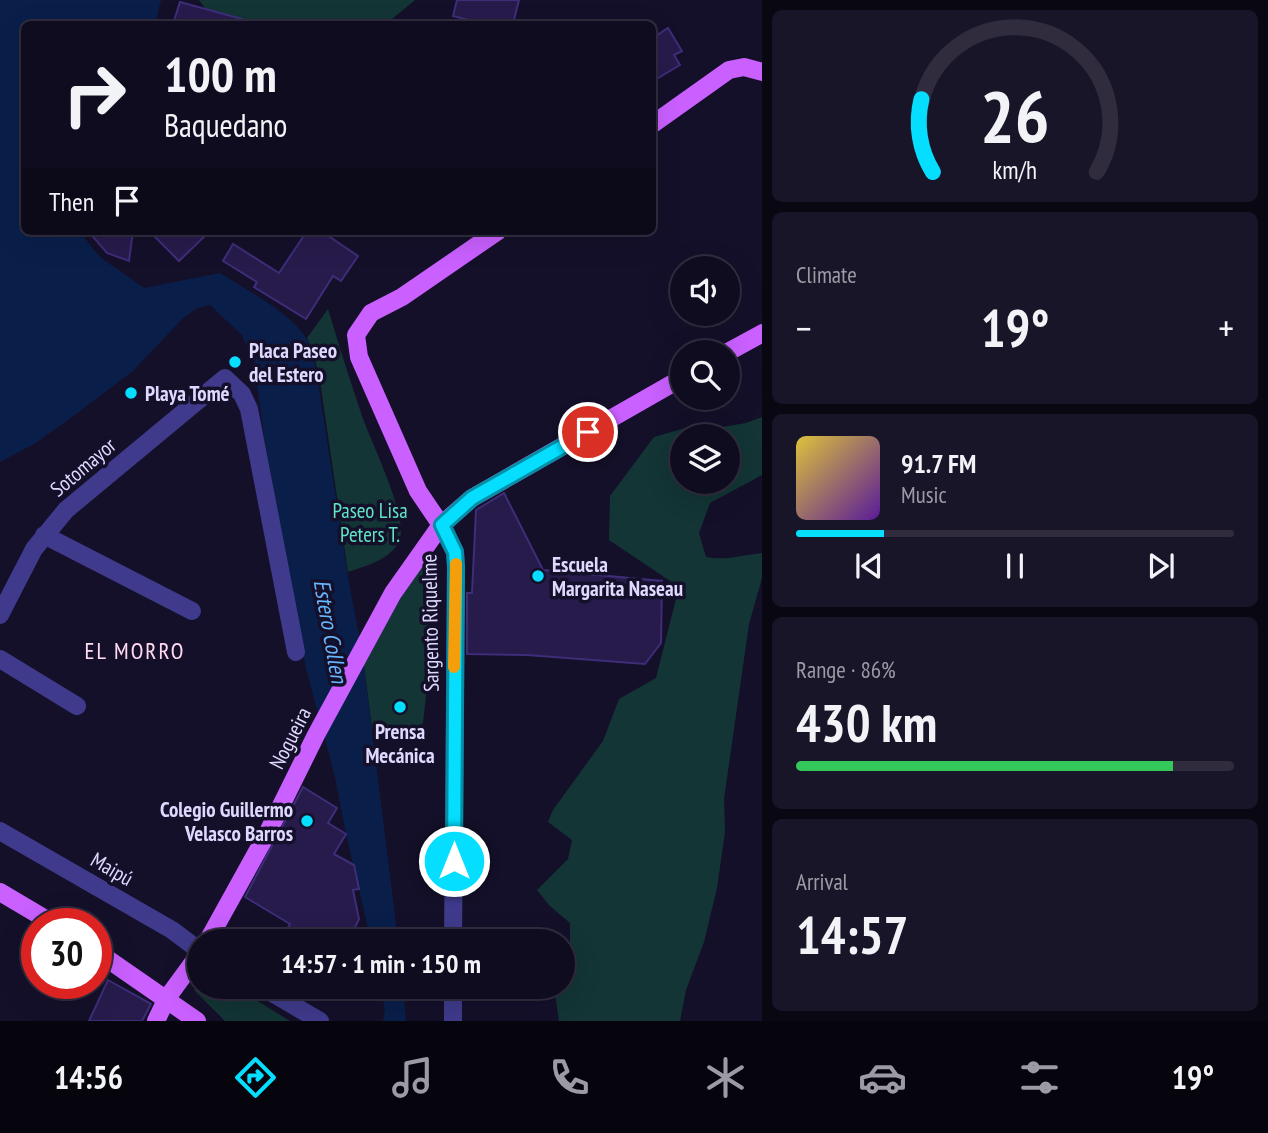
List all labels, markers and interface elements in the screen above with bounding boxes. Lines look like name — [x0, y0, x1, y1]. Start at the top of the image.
text: 100 m — [164, 42, 277, 106]
icon: right — [49, 49, 140, 140]
text: 26 — [980, 68, 1050, 162]
text: Baquedano — [164, 104, 287, 146]
text: km/h — [993, 154, 1037, 186]
icon: arrive — [108, 182, 146, 220]
text: Then — [49, 185, 94, 218]
map controls — [670, 256, 740, 494]
button: sound — [670, 256, 740, 326]
text: Climate — [796, 260, 857, 289]
text: 19° — [981, 294, 1049, 361]
text: − — [796, 303, 812, 352]
text: + — [1218, 303, 1234, 352]
place label: Placa Paseo del Estero — [249, 337, 337, 388]
button: search — [670, 340, 740, 410]
marker: Placa Paseo del Estero — [227, 354, 243, 370]
place label: Playa Tomé — [145, 380, 230, 407]
marker: Playa Tomé — [123, 385, 139, 401]
pin — [558, 402, 618, 462]
icon: arrive — [569, 413, 607, 451]
button: layers — [670, 424, 740, 494]
street label: Sotomayor — [45, 432, 122, 502]
text: 91.7 FM — [901, 447, 976, 480]
text: Music — [901, 480, 947, 509]
park label: Paseo Lisa Peters T. — [332, 497, 408, 548]
icon: previous — [850, 547, 888, 585]
icon: pause — [996, 547, 1034, 585]
icon: next — [1142, 547, 1180, 585]
place label: Escuela Margarita Naseau — [552, 551, 683, 602]
street label: Sargento Riquelme — [415, 554, 445, 692]
marker: Escuela Margarita Naseau — [530, 568, 546, 584]
water label: Estero Collen — [308, 577, 355, 687]
district label: EL MORRO — [85, 636, 185, 665]
text: Range · 86% — [796, 655, 896, 684]
text: 430 km — [796, 689, 937, 756]
marker: Prensa Mecánica — [392, 699, 408, 715]
street label: Nogueira — [263, 702, 317, 774]
place label: Prensa Mecánica — [365, 718, 435, 769]
place label: Colegio Guillermo Velasco Barros — [160, 796, 293, 847]
marker: Colegio Guillermo Velasco Barros — [299, 813, 315, 829]
position arrow — [417, 824, 491, 898]
street label: Maipú — [86, 846, 138, 892]
text: Arrival — [796, 867, 848, 896]
text: 14:57 — [796, 901, 908, 968]
speed limit sign: 30 — [21, 908, 112, 999]
text: 14:57 · 1 min · 150 m — [281, 947, 481, 980]
icon: directions — [231, 1053, 280, 1102]
icon: music — [388, 1053, 437, 1102]
icon: phone — [545, 1053, 594, 1102]
icon: climate — [701, 1053, 750, 1102]
icon: car — [858, 1053, 907, 1102]
icon: filters — [1015, 1053, 1064, 1102]
text: 14:56 — [54, 1056, 123, 1098]
text: 19° — [1172, 1056, 1214, 1098]

